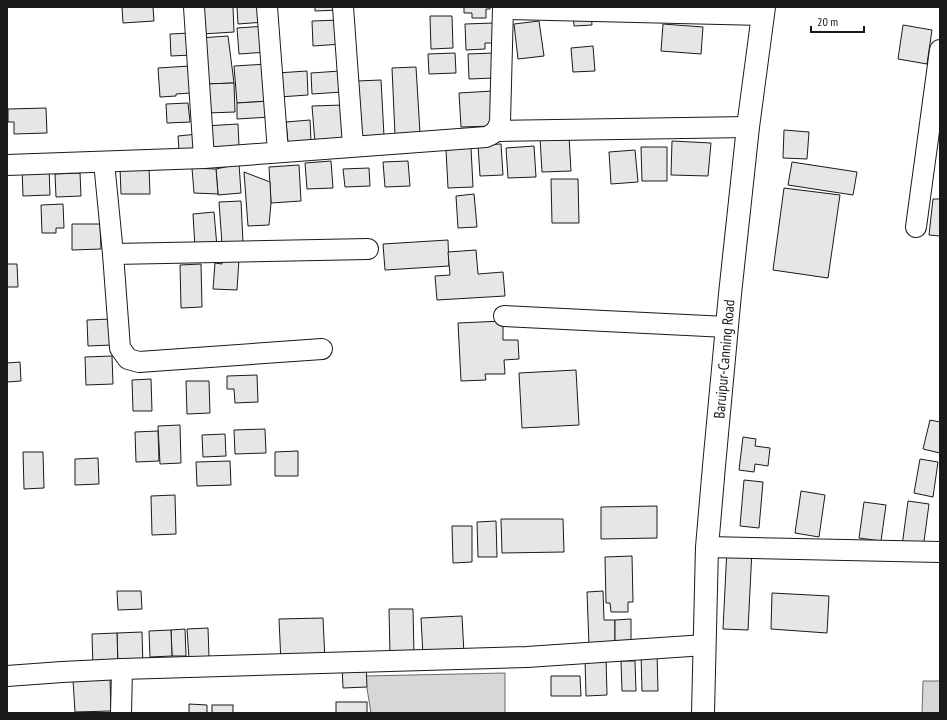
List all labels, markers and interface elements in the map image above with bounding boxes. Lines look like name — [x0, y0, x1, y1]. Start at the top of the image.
scale bar — [811, 8, 864, 34]
text: 20 m — [817, 14, 838, 29]
street label: Baruipur-Canning Road — [709, 299, 739, 419]

